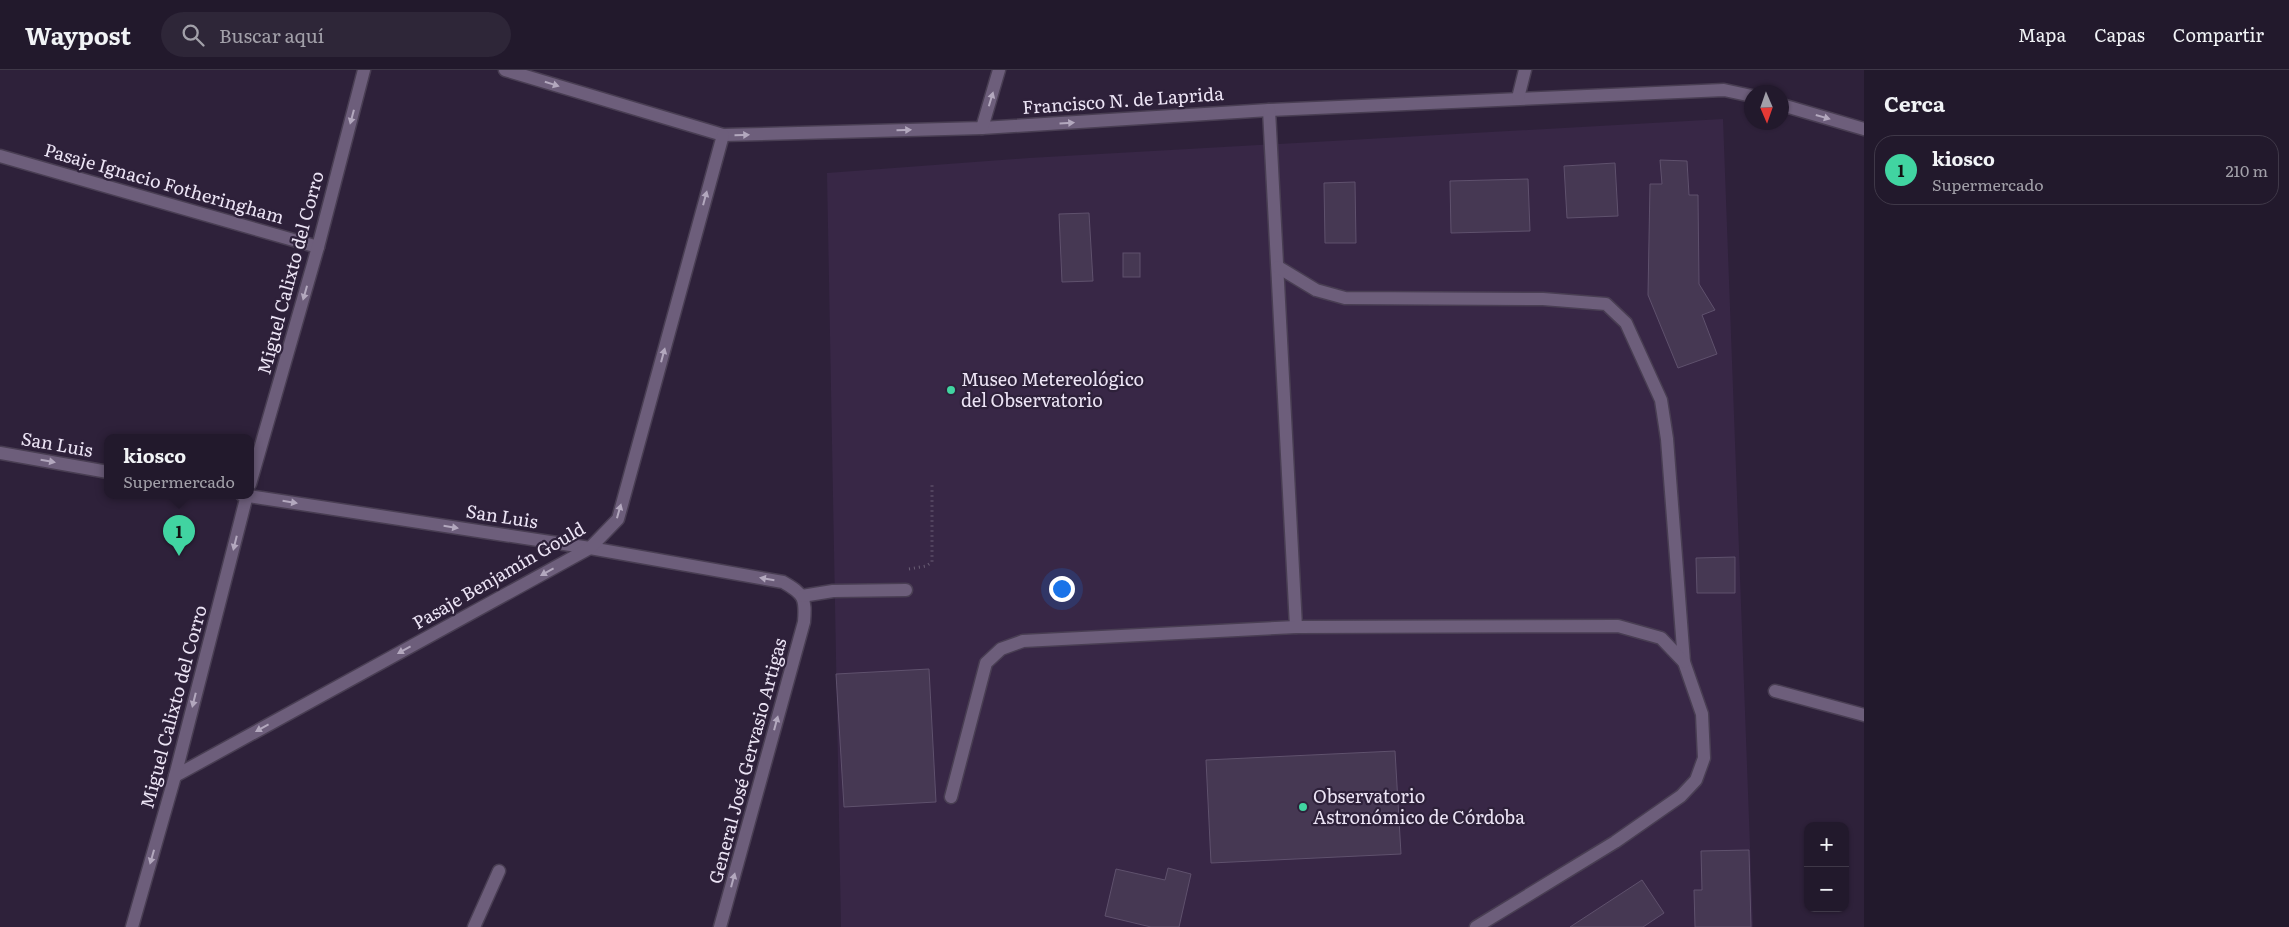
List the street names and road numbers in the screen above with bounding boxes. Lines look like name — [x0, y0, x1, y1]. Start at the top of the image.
street label: Francisco N. de Laprida — [1021, 79, 1225, 120]
street label: Pasaje Ignacio Fotheringham — [41, 135, 288, 230]
street label: Miguel Calixto del Corro — [249, 168, 330, 377]
street label: San Luis — [19, 424, 95, 463]
street label: San Luis — [464, 497, 540, 535]
street label: Pasaje Benjamín Gould — [407, 514, 590, 635]
street label: Miguel Calixto del Corro — [132, 602, 213, 811]
street label: General José Gervasio Artigas — [701, 635, 792, 887]

